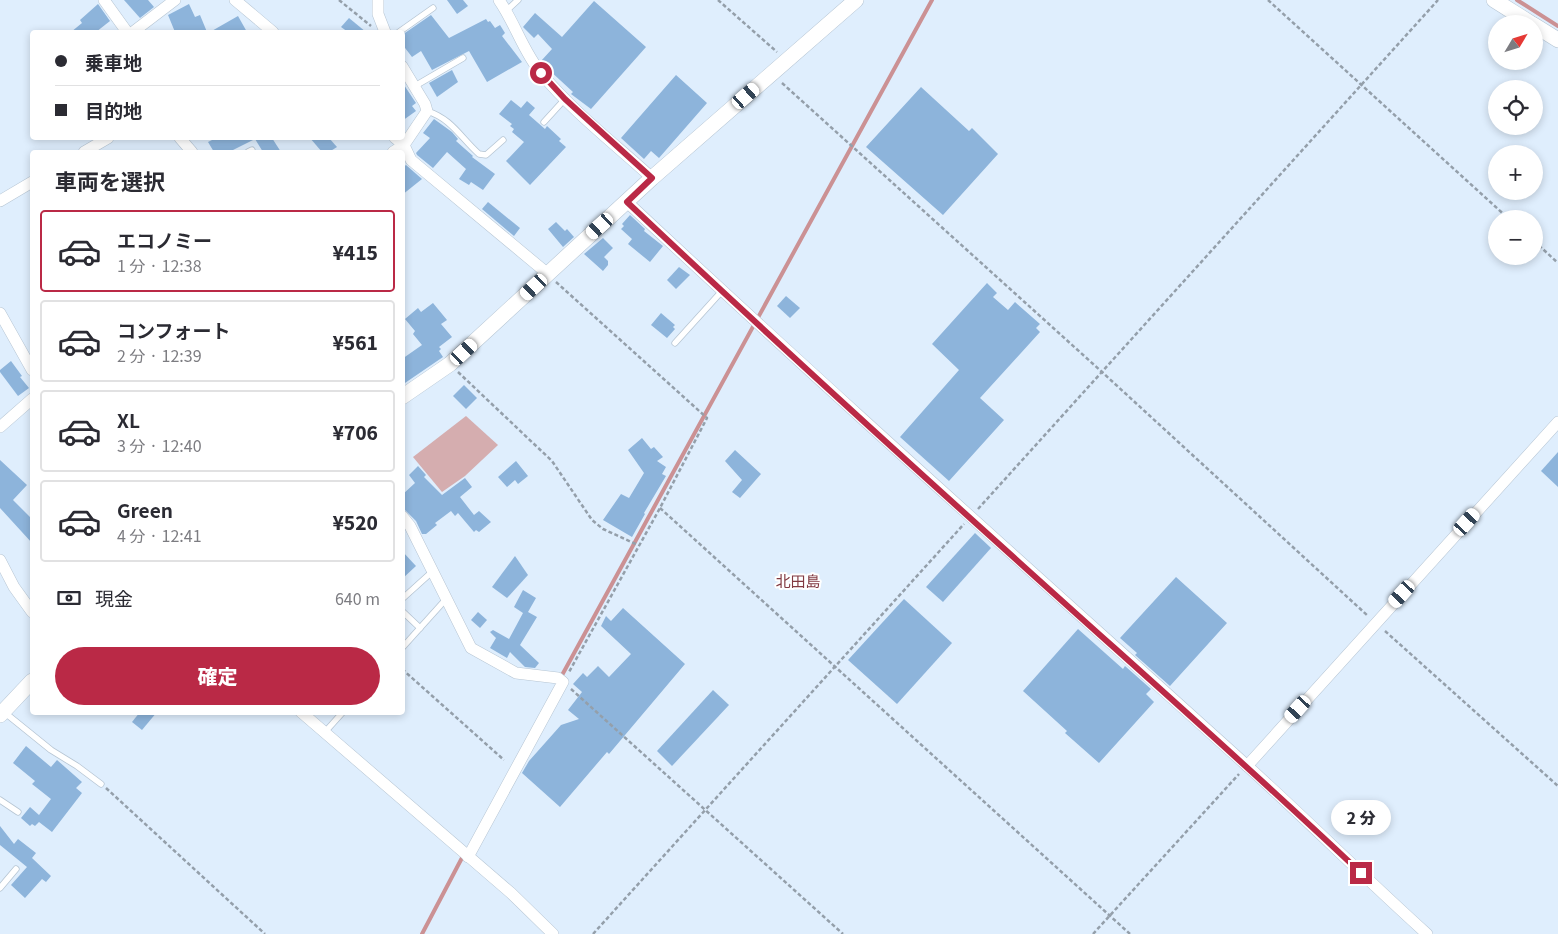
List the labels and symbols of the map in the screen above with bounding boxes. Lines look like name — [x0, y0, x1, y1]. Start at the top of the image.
north arrow — [1488, 15, 1542, 70]
route start — [530, 62, 552, 84]
car — [729, 80, 762, 112]
car — [583, 210, 616, 242]
car — [517, 271, 550, 303]
car — [447, 336, 480, 368]
car — [1451, 506, 1482, 538]
district label: 北田島 — [775, 570, 821, 591]
car — [1386, 578, 1417, 610]
car — [1282, 693, 1313, 725]
callout: 2 分 — [1331, 800, 1391, 836]
route end — [1350, 862, 1372, 884]

